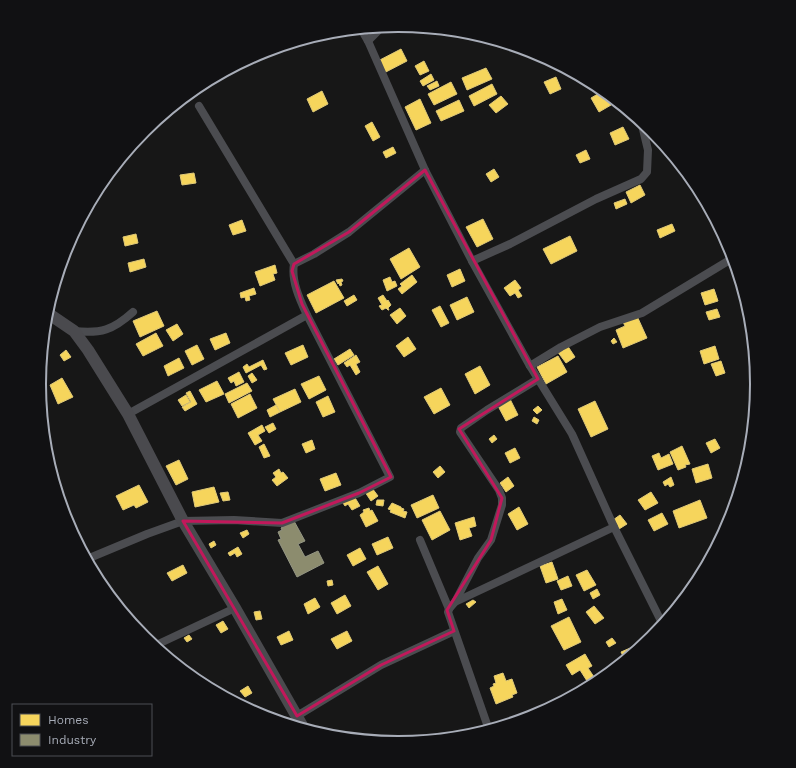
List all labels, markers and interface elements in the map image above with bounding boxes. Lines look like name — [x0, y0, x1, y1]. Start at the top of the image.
legend — [12, 704, 152, 756]
text: Homes — [48, 713, 89, 727]
text: Industry — [48, 733, 97, 747]

